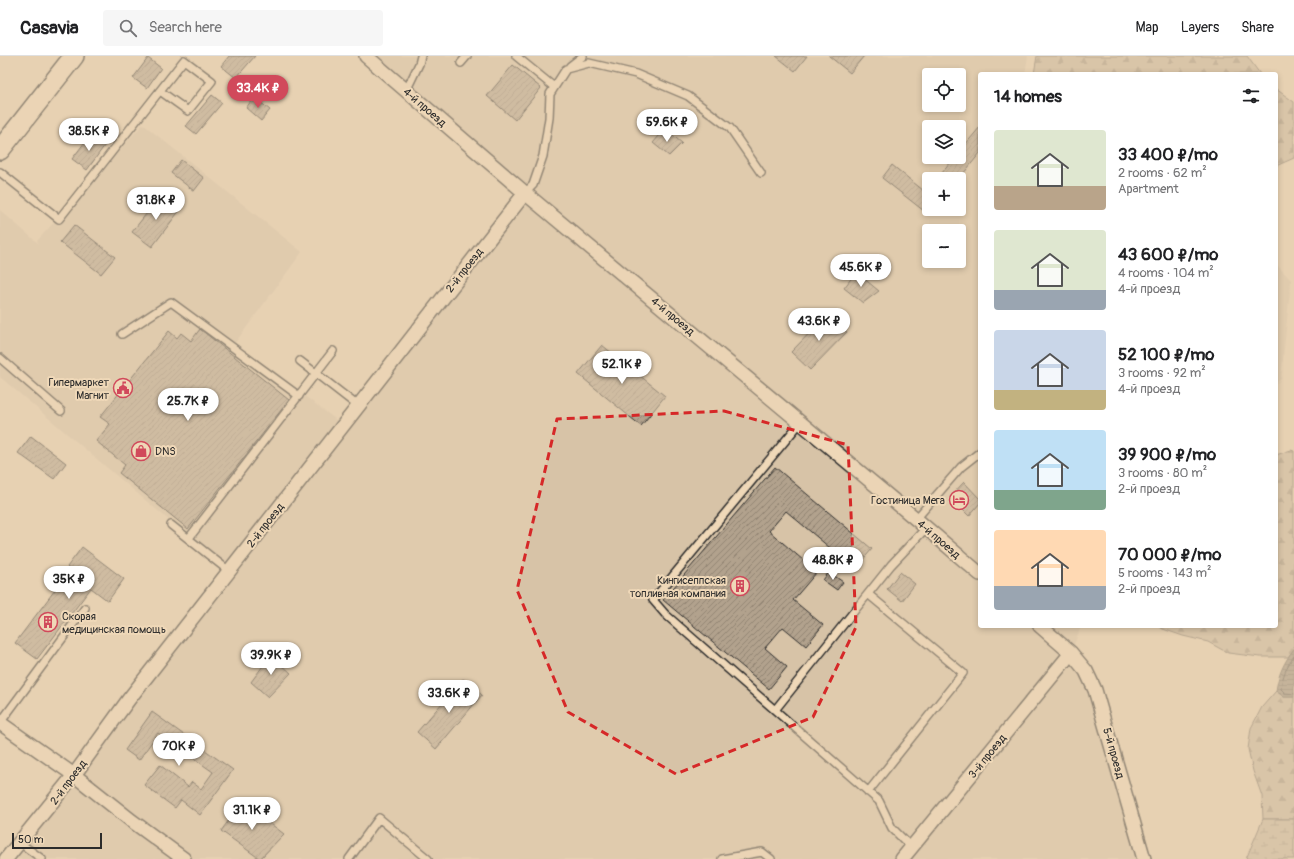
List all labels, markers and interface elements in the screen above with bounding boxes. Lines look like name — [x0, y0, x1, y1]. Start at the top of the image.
search box — [103, 10, 383, 46]
text: Casavia — [20, 16, 79, 40]
icon: search — [117, 17, 139, 39]
text: Search here — [149, 18, 222, 37]
text: Map — [1136, 19, 1159, 36]
text: Layers — [1181, 19, 1219, 36]
text: Share — [1241, 19, 1274, 36]
map controls — [922, 68, 966, 268]
button: locate — [922, 68, 966, 112]
pin: 33.4K ₽ — [221, 75, 295, 109]
text: 33.4K ₽ — [236, 80, 280, 96]
street label: 4-й проезд — [400, 85, 449, 130]
icon: filters — [1240, 85, 1262, 107]
text: 14 homes — [994, 86, 1062, 107]
pin: 59.6K ₽ — [630, 109, 704, 143]
text: 59.6K ₽ — [646, 114, 688, 130]
pin: 38.5K ₽ — [52, 118, 126, 152]
button: layers — [922, 120, 966, 164]
text: 38.5K ₽ — [68, 123, 110, 139]
text: 33 400 ₽/mo — [1118, 144, 1218, 165]
icon: home — [1026, 146, 1074, 194]
text: 2 rooms · 62 m² — [1118, 165, 1207, 181]
button: + — [922, 172, 966, 216]
text: Apartment — [1118, 181, 1179, 197]
pin: 31.8K ₽ — [119, 187, 193, 221]
text: 31.8K ₽ — [136, 192, 176, 208]
button: − — [922, 224, 966, 268]
text: 43 600 ₽/mo — [1118, 244, 1218, 265]
street label: 2-й проезд — [443, 245, 486, 295]
icon: home — [1026, 246, 1074, 294]
pin: 45.6K ₽ — [824, 254, 898, 288]
text: 45.6K ₽ — [839, 259, 883, 275]
text: 4 rooms · 104 m² — [1118, 265, 1214, 281]
text: 4-й проезд — [1118, 281, 1180, 297]
street label: 4-й проезд — [648, 294, 697, 339]
pin: 43.6K ₽ — [782, 308, 856, 342]
text: 43.6K ₽ — [797, 313, 841, 329]
text: 52 100 ₽/mo — [1118, 344, 1215, 365]
icon: home — [1026, 346, 1074, 394]
pin: 52.1K ₽ — [585, 351, 659, 385]
text: 52.1K ₽ — [602, 356, 642, 372]
text: 3 rooms · 92 m² — [1118, 365, 1206, 381]
place label: Гипермаркет Магнит — [48, 376, 109, 402]
public building icon: Гипермаркет Магнит — [112, 377, 134, 399]
text: 4-й проезд — [1118, 381, 1180, 397]
pin: 25.7K ₽ — [151, 388, 225, 422]
text: 25.7K ₽ — [167, 393, 209, 409]
shop icon: DNS — [130, 440, 152, 462]
text: 39 900 ₽/mo — [1118, 444, 1216, 465]
place label: DNS — [155, 445, 176, 458]
icon: home — [1026, 446, 1074, 494]
text: 3 rooms · 80 m² — [1118, 465, 1207, 481]
text: 2-й проезд — [1118, 481, 1180, 497]
hotel icon: Гостиница Мега — [948, 489, 970, 511]
place label: Гостиница Мега — [871, 494, 945, 507]
street label: 2-й проезд — [244, 500, 287, 550]
street label: 4-й проезд — [914, 517, 963, 562]
text: 70 000 ₽/mo — [1118, 544, 1221, 565]
icon: home — [1026, 546, 1074, 594]
pin: 48.8K ₽ — [796, 547, 870, 581]
text: 48.8K ₽ — [812, 552, 854, 568]
text: 5 rooms · 143 m² — [1118, 565, 1212, 581]
pin: 35K ₽ — [41, 566, 97, 600]
text: 35K ₽ — [53, 571, 85, 587]
place label: Кингисеппская топливная компания — [630, 574, 726, 600]
building icon: Кингисеппская топливная компания — [729, 575, 751, 597]
text: 2-й проезд — [1118, 581, 1180, 597]
place label: Скорая медицинская помощь — [62, 610, 166, 636]
building icon: Скорая медицинская помощь — [37, 611, 59, 633]
pin: 39.9K ₽ — [234, 642, 308, 676]
text: 39.9K ₽ — [250, 647, 292, 663]
pin: 33.6K ₽ — [412, 680, 486, 714]
text: 33.6K ₽ — [427, 685, 471, 701]
street label: 5-й проезд — [1100, 726, 1127, 780]
street label: 3-й проезд — [966, 732, 1009, 781]
pin: 70K ₽ — [151, 733, 207, 767]
text: 70K ₽ — [162, 738, 196, 754]
street label: 2-й проезд — [47, 757, 90, 807]
pin: 31.1K ₽ — [215, 797, 289, 831]
text: 31.1K ₽ — [233, 802, 271, 818]
scale bar — [12, 831, 102, 850]
text: 50 m — [18, 833, 44, 846]

